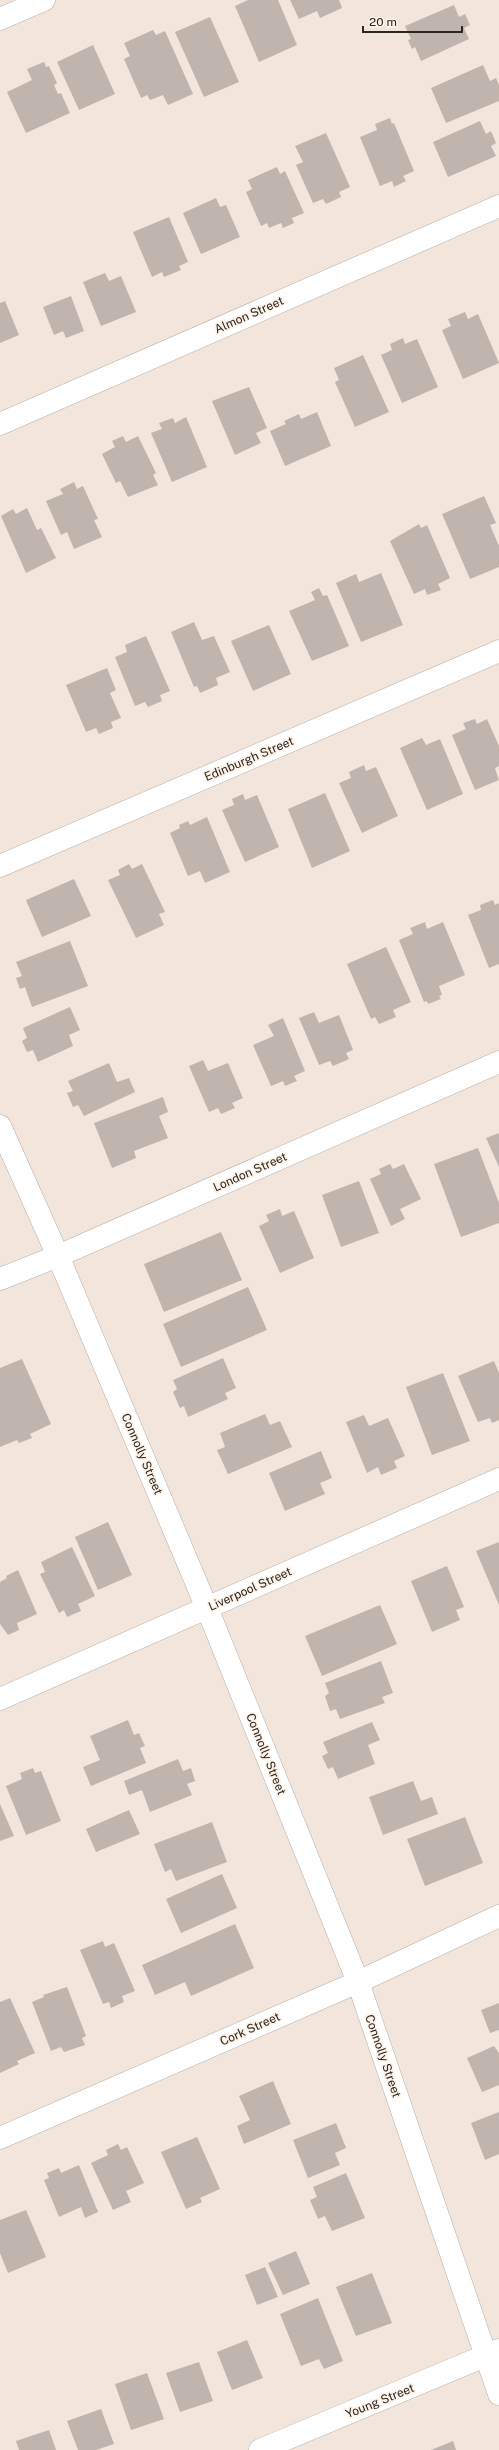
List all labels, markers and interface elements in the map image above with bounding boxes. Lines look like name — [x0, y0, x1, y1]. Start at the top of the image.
scale bar — [363, 8, 462, 34]
text: 20 m — [369, 15, 397, 29]
street label: Almon Street — [212, 293, 286, 336]
street label: Edinburgh Street — [202, 734, 296, 784]
street label: London Street — [211, 1149, 289, 1195]
street label: Connolly Street — [119, 1411, 166, 1497]
street label: Liverpool Street — [206, 1564, 294, 1614]
street label: Connolly Street — [243, 1711, 289, 1797]
street label: Cork Street — [218, 2009, 283, 2048]
street label: Connolly Street — [362, 2013, 404, 2100]
street label: Young Street — [344, 2381, 417, 2421]

